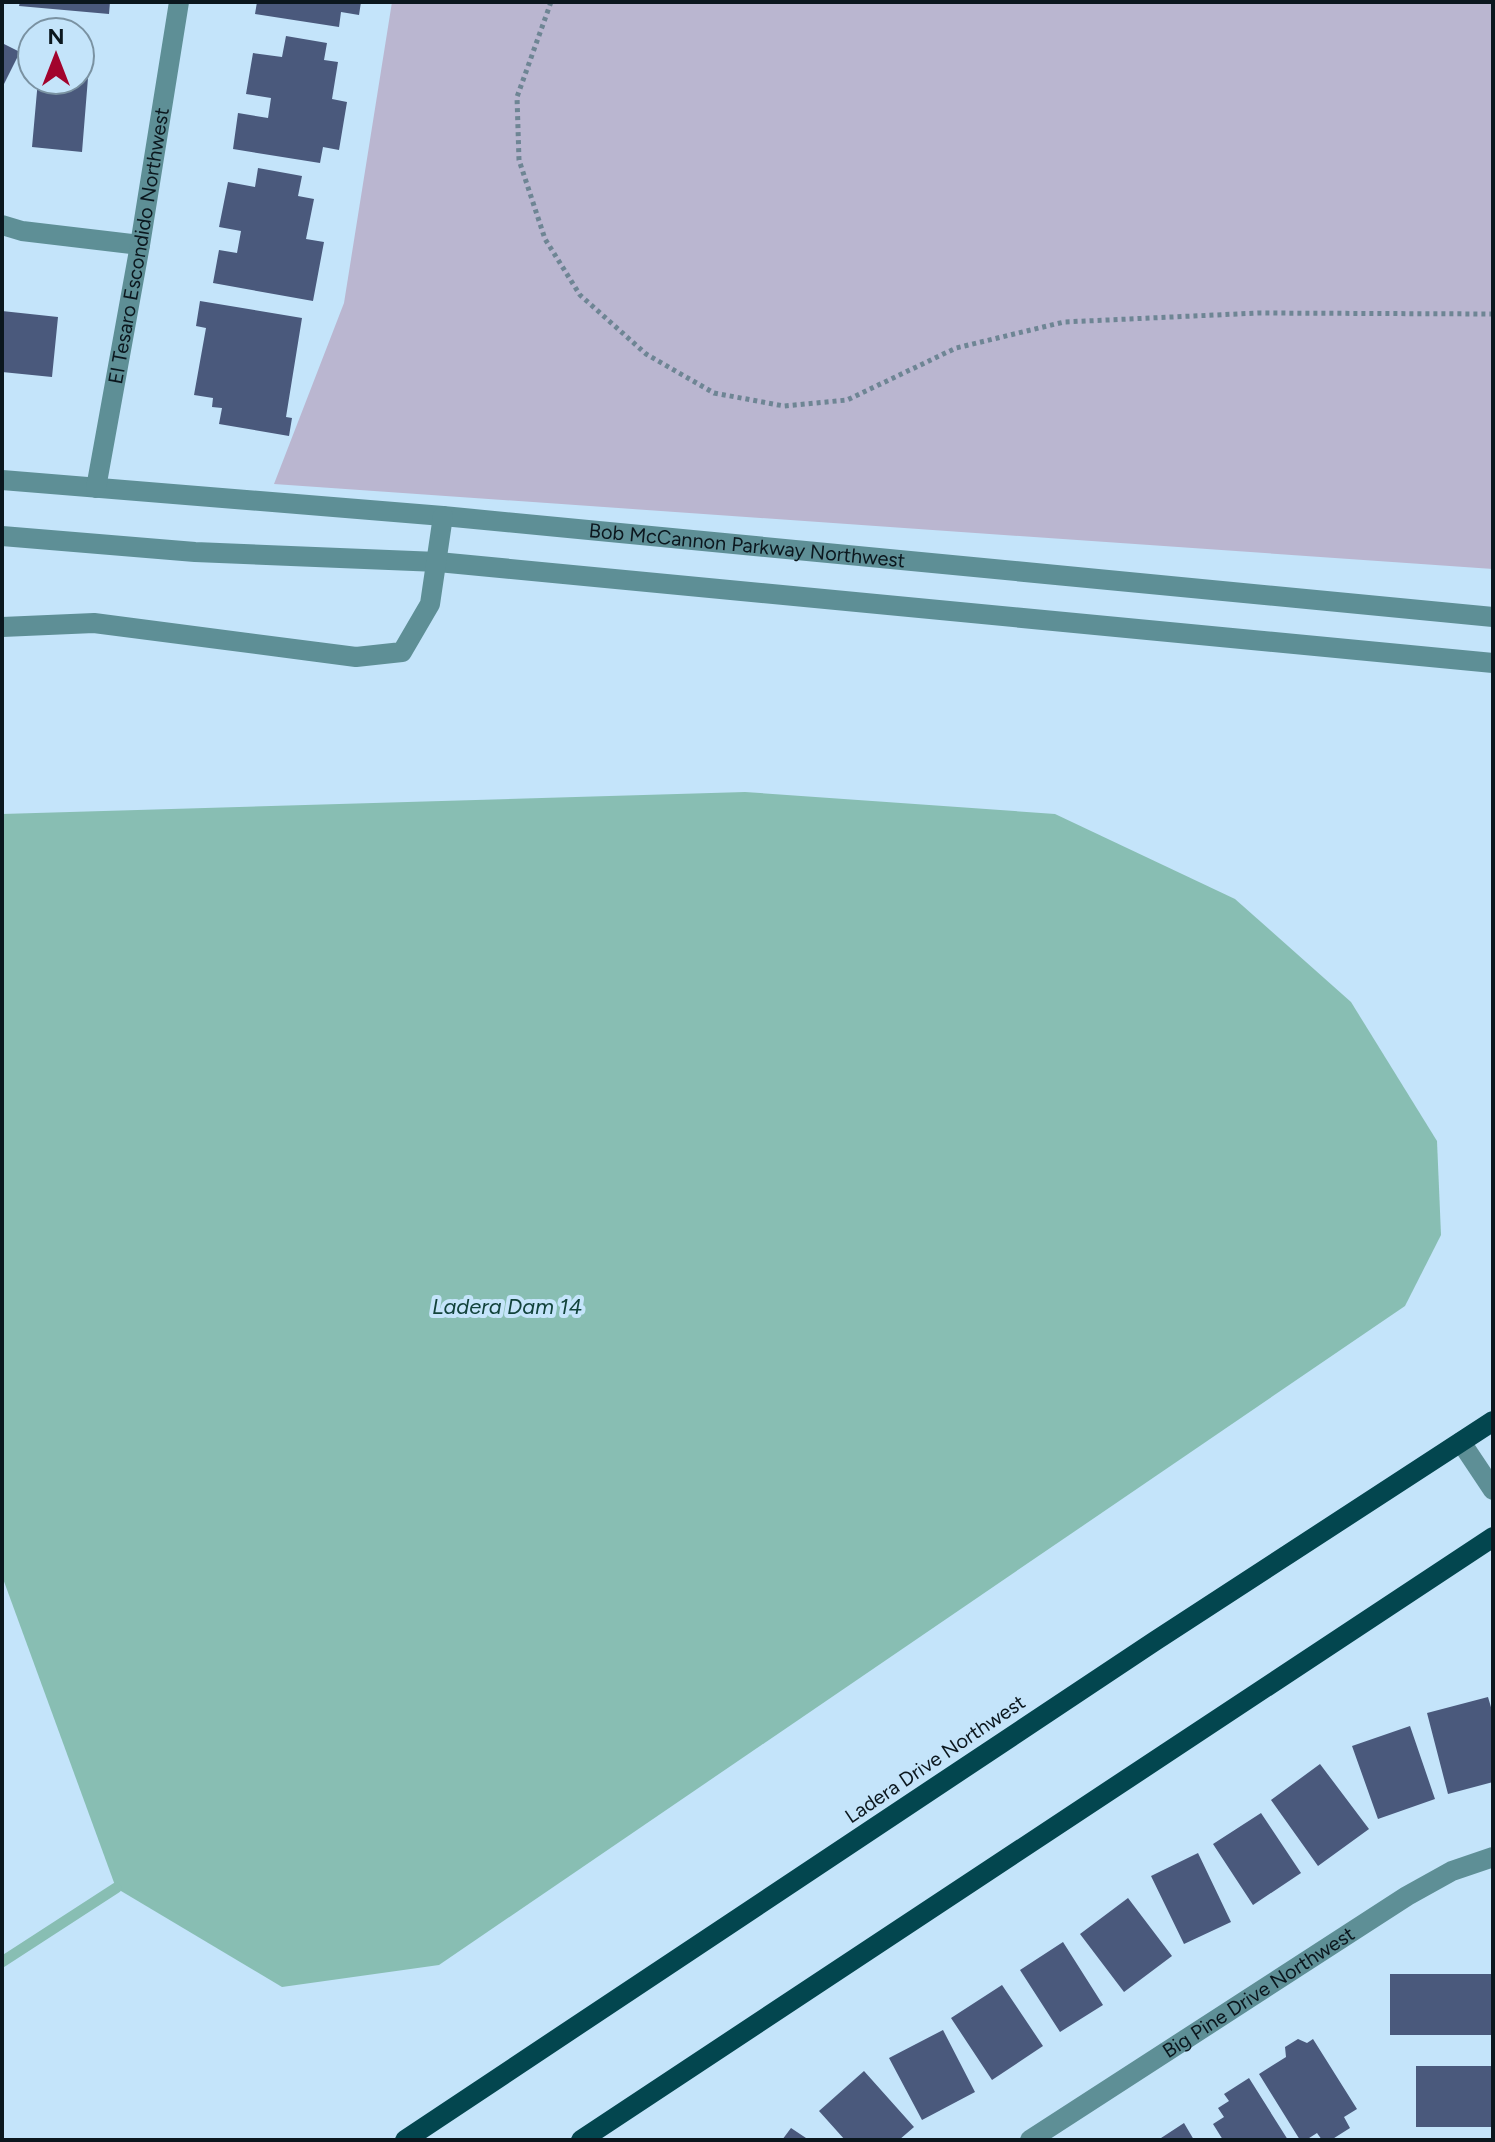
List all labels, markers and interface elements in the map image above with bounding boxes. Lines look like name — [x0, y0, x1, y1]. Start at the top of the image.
north arrow — [16, 16, 96, 96]
text: N — [47, 23, 65, 50]
street label: El Tesaro Escondido Northwest — [103, 106, 174, 386]
street label: Bob McCannon Parkway Northwest — [588, 518, 906, 572]
water label: Ladera Dam 14 — [432, 1293, 582, 1320]
street label: Ladera Drive Northwest — [840, 1690, 1030, 1828]
street label: Big Pine Drive Northwest — [1158, 1921, 1359, 2063]

